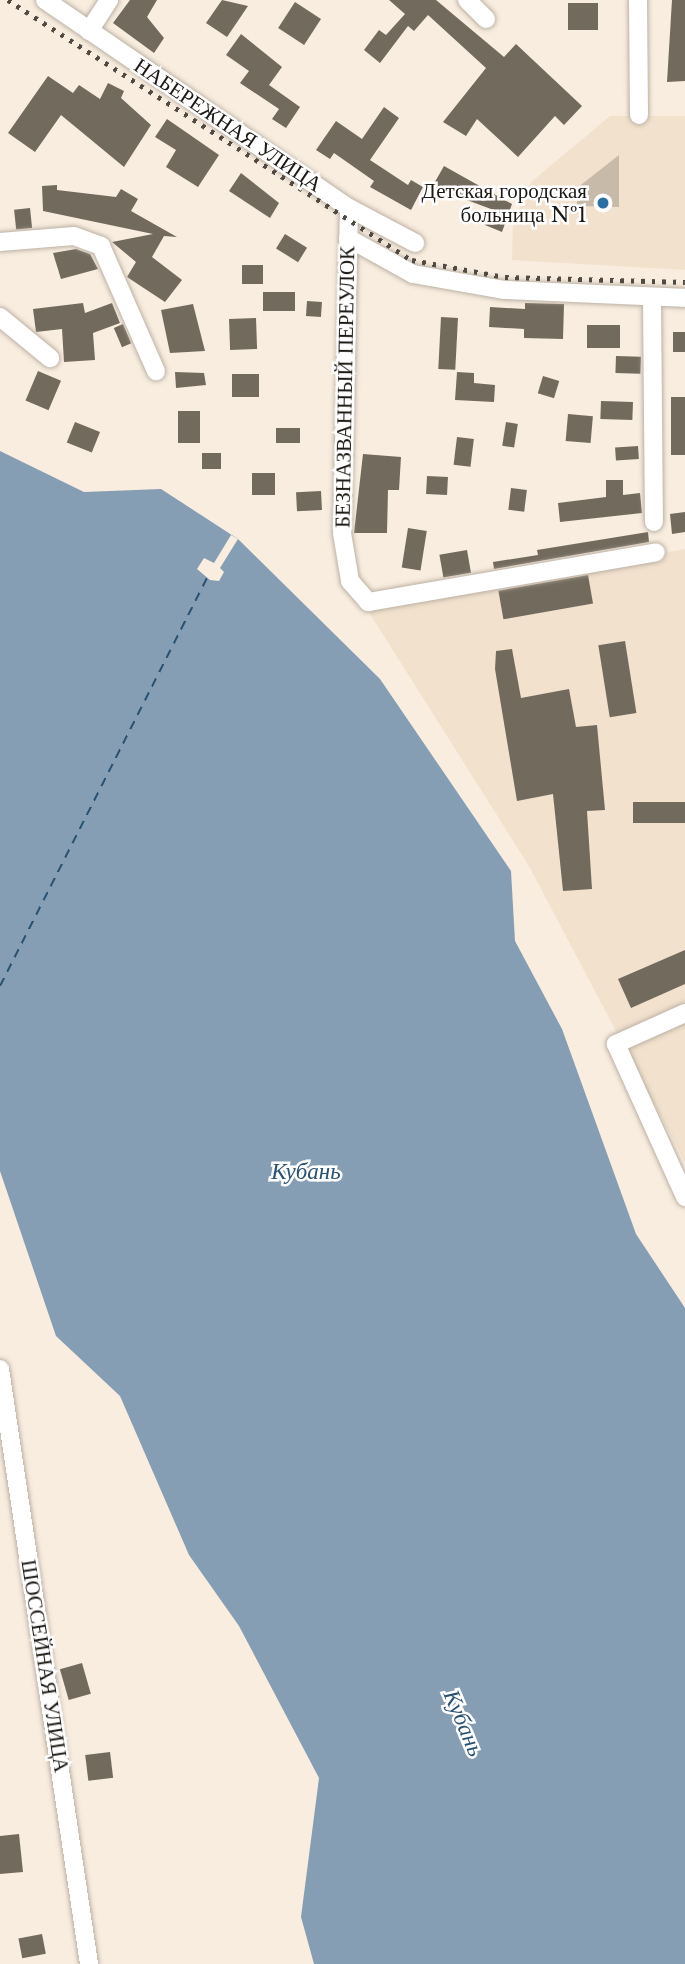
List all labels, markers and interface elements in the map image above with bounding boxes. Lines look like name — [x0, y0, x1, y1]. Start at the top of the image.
street label: НАБЕРЕЖНАЯ УЛИЦА — [129, 53, 327, 197]
place label: Детская городская больница №1 — [422, 178, 587, 228]
marker: Детская городская больница №1 — [593, 193, 613, 213]
street label: БЕЗНАЗВАННЫЙ ПЕРЕУЛОК — [330, 246, 360, 528]
water label: Кубань — [271, 1157, 341, 1185]
street label: ШОССЕЙНАЯ УЛИЦА — [16, 1558, 74, 1774]
water label: Кубань — [438, 1686, 490, 1760]

